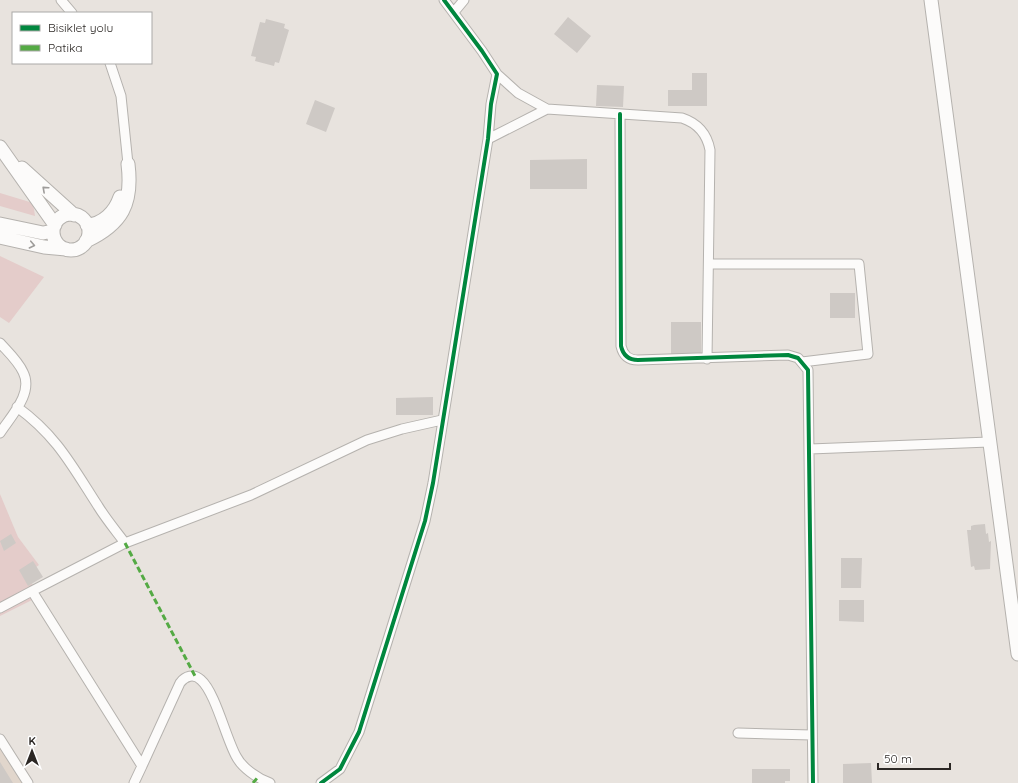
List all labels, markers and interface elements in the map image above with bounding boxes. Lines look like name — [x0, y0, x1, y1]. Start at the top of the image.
legend — [12, 12, 152, 64]
text: Bisiklet yolu — [48, 20, 113, 35]
text: Patika — [48, 40, 83, 55]
one-way arrow — [42, 186, 50, 193]
one-way arrow — [29, 241, 36, 249]
north arrow — [12, 731, 52, 771]
text: K — [28, 734, 36, 748]
scale bar — [878, 745, 950, 771]
text: 50 m — [884, 751, 912, 766]

